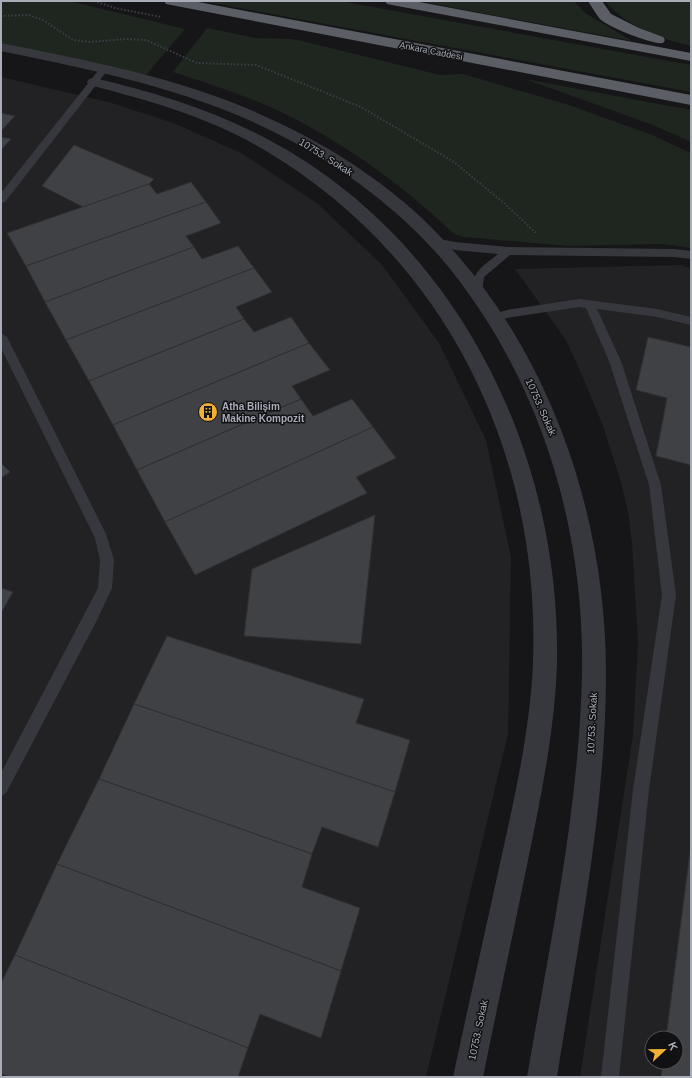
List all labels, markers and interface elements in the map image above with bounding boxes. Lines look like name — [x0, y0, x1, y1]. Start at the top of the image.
street label: Ankara Caddesi — [399, 40, 463, 62]
street label: 10753. Sokak — [297, 136, 356, 178]
street label: 10753. Sokak — [524, 377, 559, 438]
building icon: Atha Bilişim Makine Kompozit — [197, 401, 219, 423]
place label: Atha Bilişim Makine Kompozit — [222, 401, 305, 424]
street label: 10753. Sokak — [585, 691, 599, 754]
street label: 10753. Sokak — [466, 998, 490, 1061]
north arrow — [644, 1030, 684, 1070]
text: K — [666, 1040, 680, 1052]

